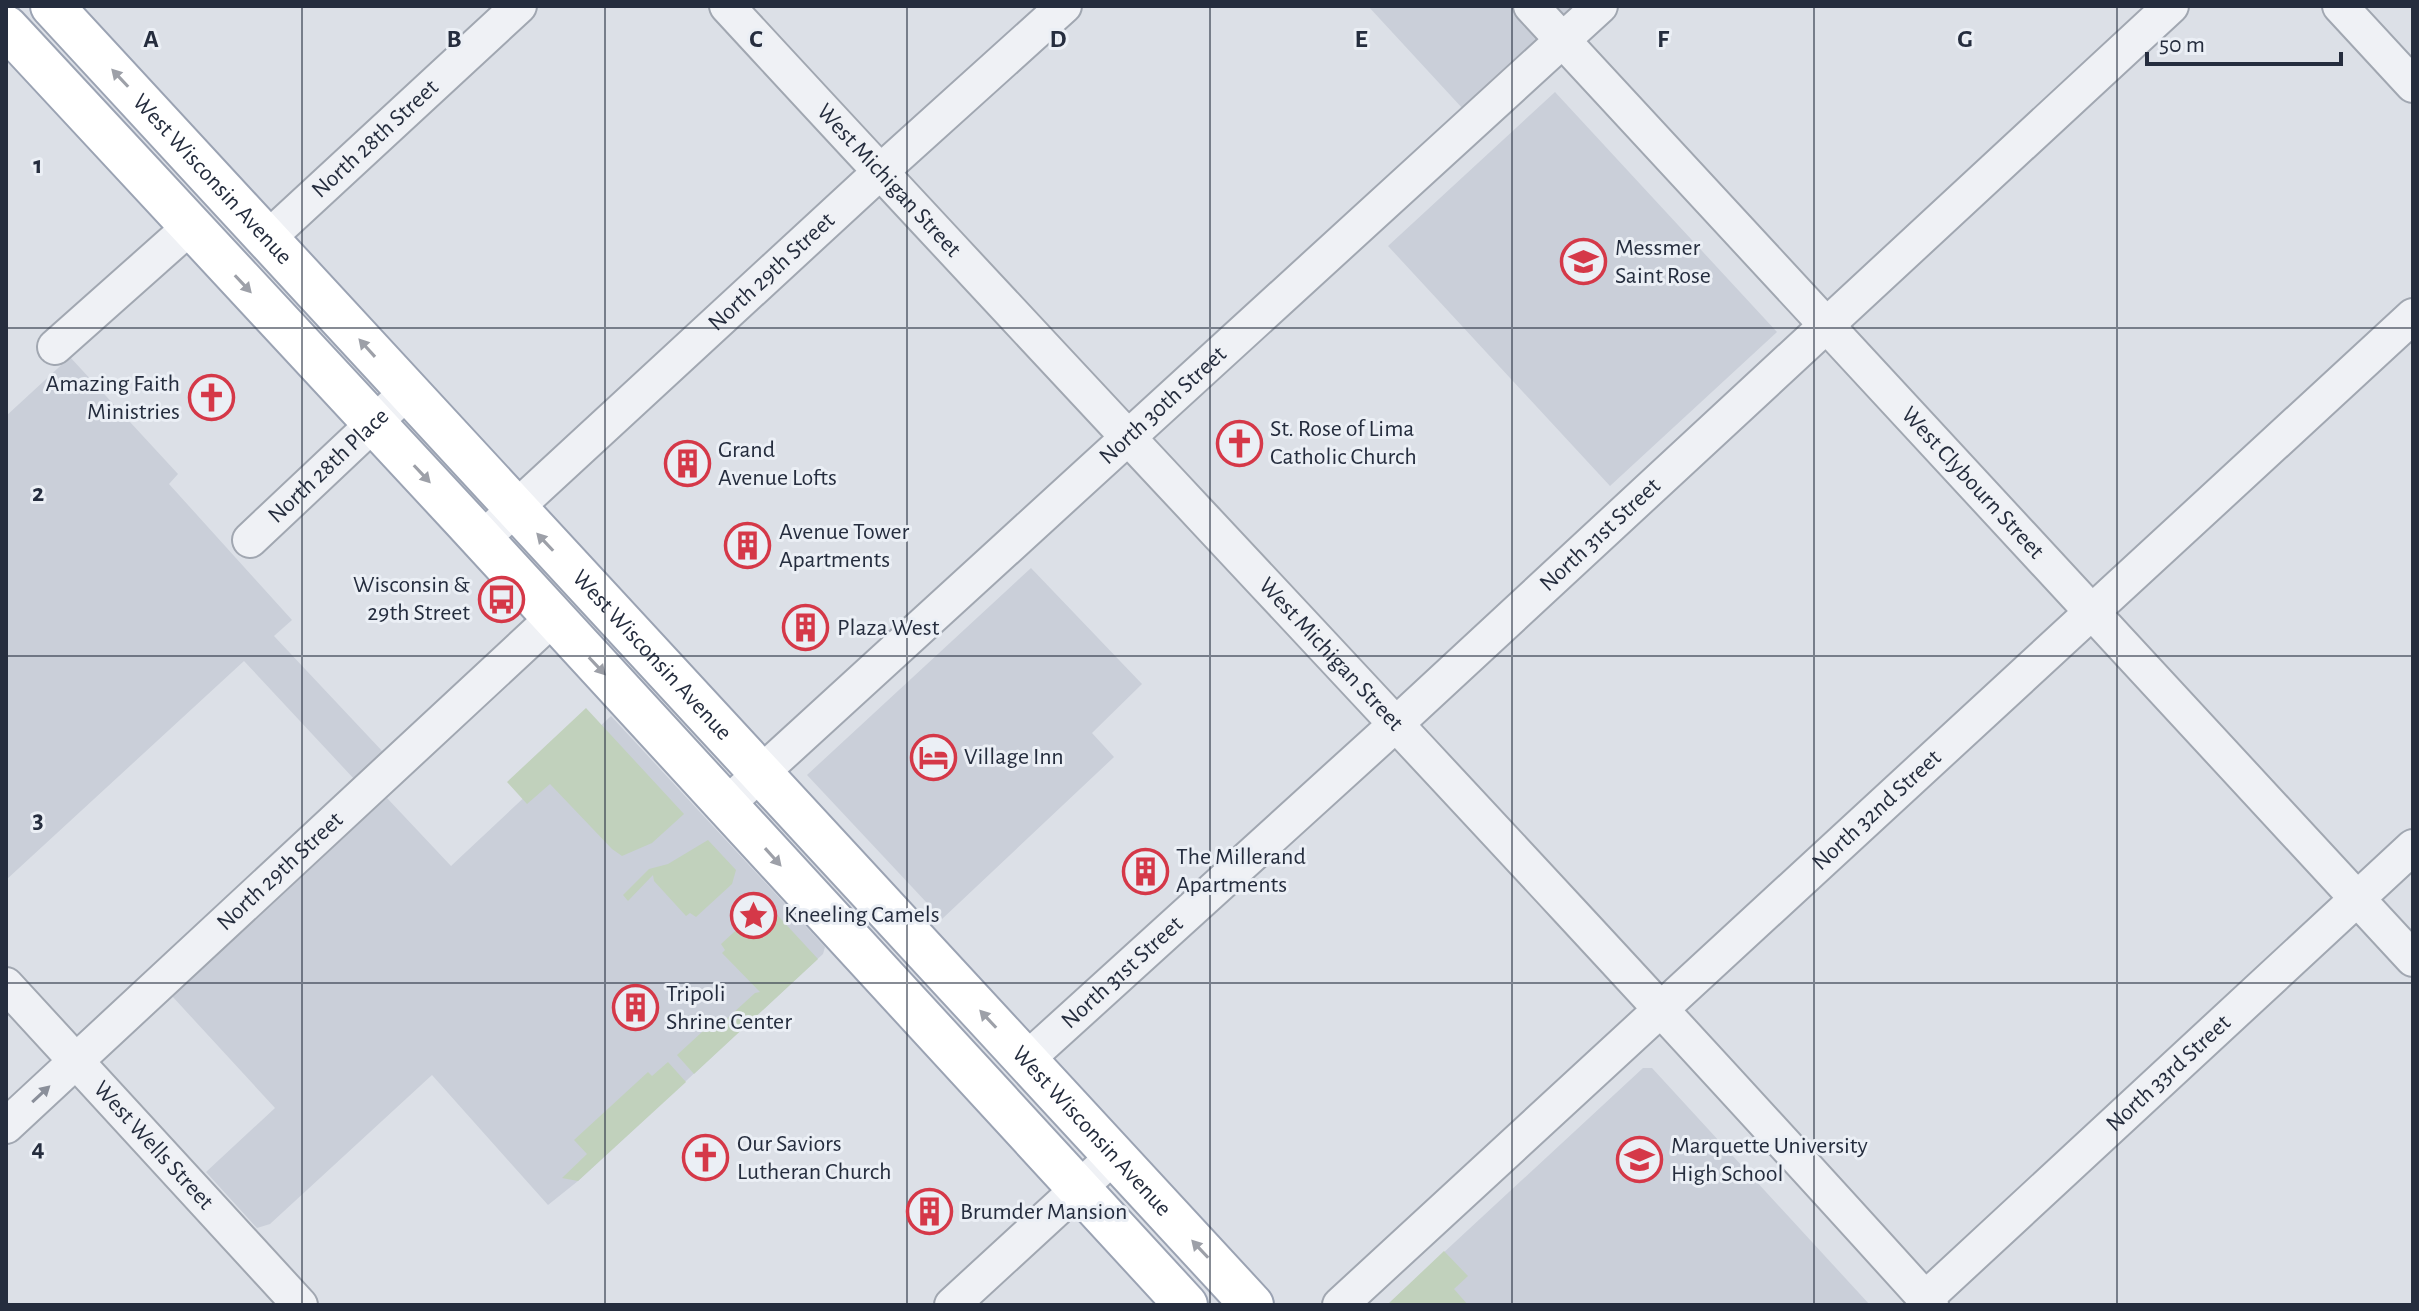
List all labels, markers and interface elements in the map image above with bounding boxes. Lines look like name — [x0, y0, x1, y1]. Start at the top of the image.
scale bar — [2147, 16, 2341, 66]
text: A — [143, 26, 159, 52]
text: B — [446, 26, 462, 52]
text: C — [749, 26, 763, 52]
text: D — [1049, 26, 1067, 52]
text: E — [1354, 26, 1368, 52]
text: F — [1657, 26, 1670, 52]
text: G — [1957, 26, 1973, 52]
text: 50 m — [2159, 33, 2205, 57]
one-way arrow — [111, 69, 129, 88]
street label: North 28th Street — [307, 75, 443, 203]
street label: West Wisconsin Avenue — [128, 90, 296, 269]
street label: West Michigan Street — [812, 99, 966, 262]
text: 1 — [33, 152, 43, 178]
street label: North 29th Street — [704, 208, 840, 336]
place label: Messmer Saint Rose — [1615, 236, 1711, 288]
school or university icon: Messmer Saint Rose — [1560, 238, 1608, 286]
one-way arrow — [234, 274, 252, 293]
one-way arrow — [359, 339, 377, 358]
street label: North 30th Street — [1095, 342, 1231, 469]
place label: Amazing Faith Ministries — [46, 372, 180, 424]
church icon: Amazing Faith Ministries — [187, 374, 235, 422]
street label: West Clybourn Street — [1897, 402, 2049, 564]
street label: North 28th Place — [264, 404, 393, 528]
place label: St. Rose of Lima Catholic Church — [1270, 417, 1417, 469]
church icon: St. Rose of Lima Catholic Church — [1215, 419, 1263, 467]
place label: Grand Avenue Lofts — [718, 438, 837, 490]
building icon: Grand Avenue Lofts — [663, 440, 711, 488]
one-way arrow — [412, 464, 430, 483]
street label: North 31st Street — [1535, 473, 1665, 596]
text: 2 — [32, 480, 44, 506]
place label: Avenue Tower Apartments — [779, 520, 909, 572]
building icon: Avenue Tower Apartments — [724, 522, 772, 570]
one-way arrow — [537, 533, 555, 552]
street label: West Wisconsin Avenue — [568, 566, 736, 745]
place label: Wisconsin & 29th Street — [353, 573, 470, 625]
street label: West Michigan Street — [1254, 573, 1408, 736]
bus stop icon: Wisconsin & 29th Street — [477, 575, 525, 623]
building icon: Plaza West — [782, 604, 830, 652]
place label: Plaza West — [837, 616, 940, 640]
one-way arrow — [587, 656, 605, 675]
hotel icon: Village Inn — [909, 733, 957, 781]
place label: Village Inn — [964, 745, 1064, 769]
street label: North 32nd Street — [1808, 745, 1946, 875]
text: 3 — [32, 807, 44, 833]
street label: North 29th Street — [212, 807, 348, 935]
place label: The Millerand Apartments — [1176, 845, 1306, 897]
one-way arrow — [764, 847, 782, 866]
building icon: The Millerand Apartments — [1121, 847, 1169, 895]
place icon: Kneeling Camels — [729, 891, 777, 939]
place label: Kneeling Camels — [784, 903, 940, 927]
street label: North 31st Street — [1057, 912, 1188, 1033]
place label: Tripoli Shrine Center — [666, 982, 792, 1034]
building icon: Tripoli Shrine Center — [611, 984, 659, 1032]
one-way arrow — [979, 1010, 997, 1029]
street label: North 33rd Street — [2102, 1010, 2236, 1136]
street label: West Wisconsin Avenue — [1007, 1041, 1176, 1221]
street label: West Wells Street — [89, 1077, 218, 1215]
one-way arrow — [31, 1085, 50, 1103]
place label: Our Saviors Lutheran Church — [737, 1132, 892, 1184]
church icon: Our Saviors Lutheran Church — [682, 1134, 730, 1182]
place label: Marquette University High School — [1671, 1134, 1868, 1186]
text: 4 — [31, 1135, 45, 1161]
school or university icon: Marquette University High School — [1616, 1136, 1664, 1184]
building icon: Brumder Mansion — [905, 1188, 953, 1236]
place label: Brumder Mansion — [960, 1200, 1127, 1224]
one-way arrow — [1192, 1240, 1210, 1259]

